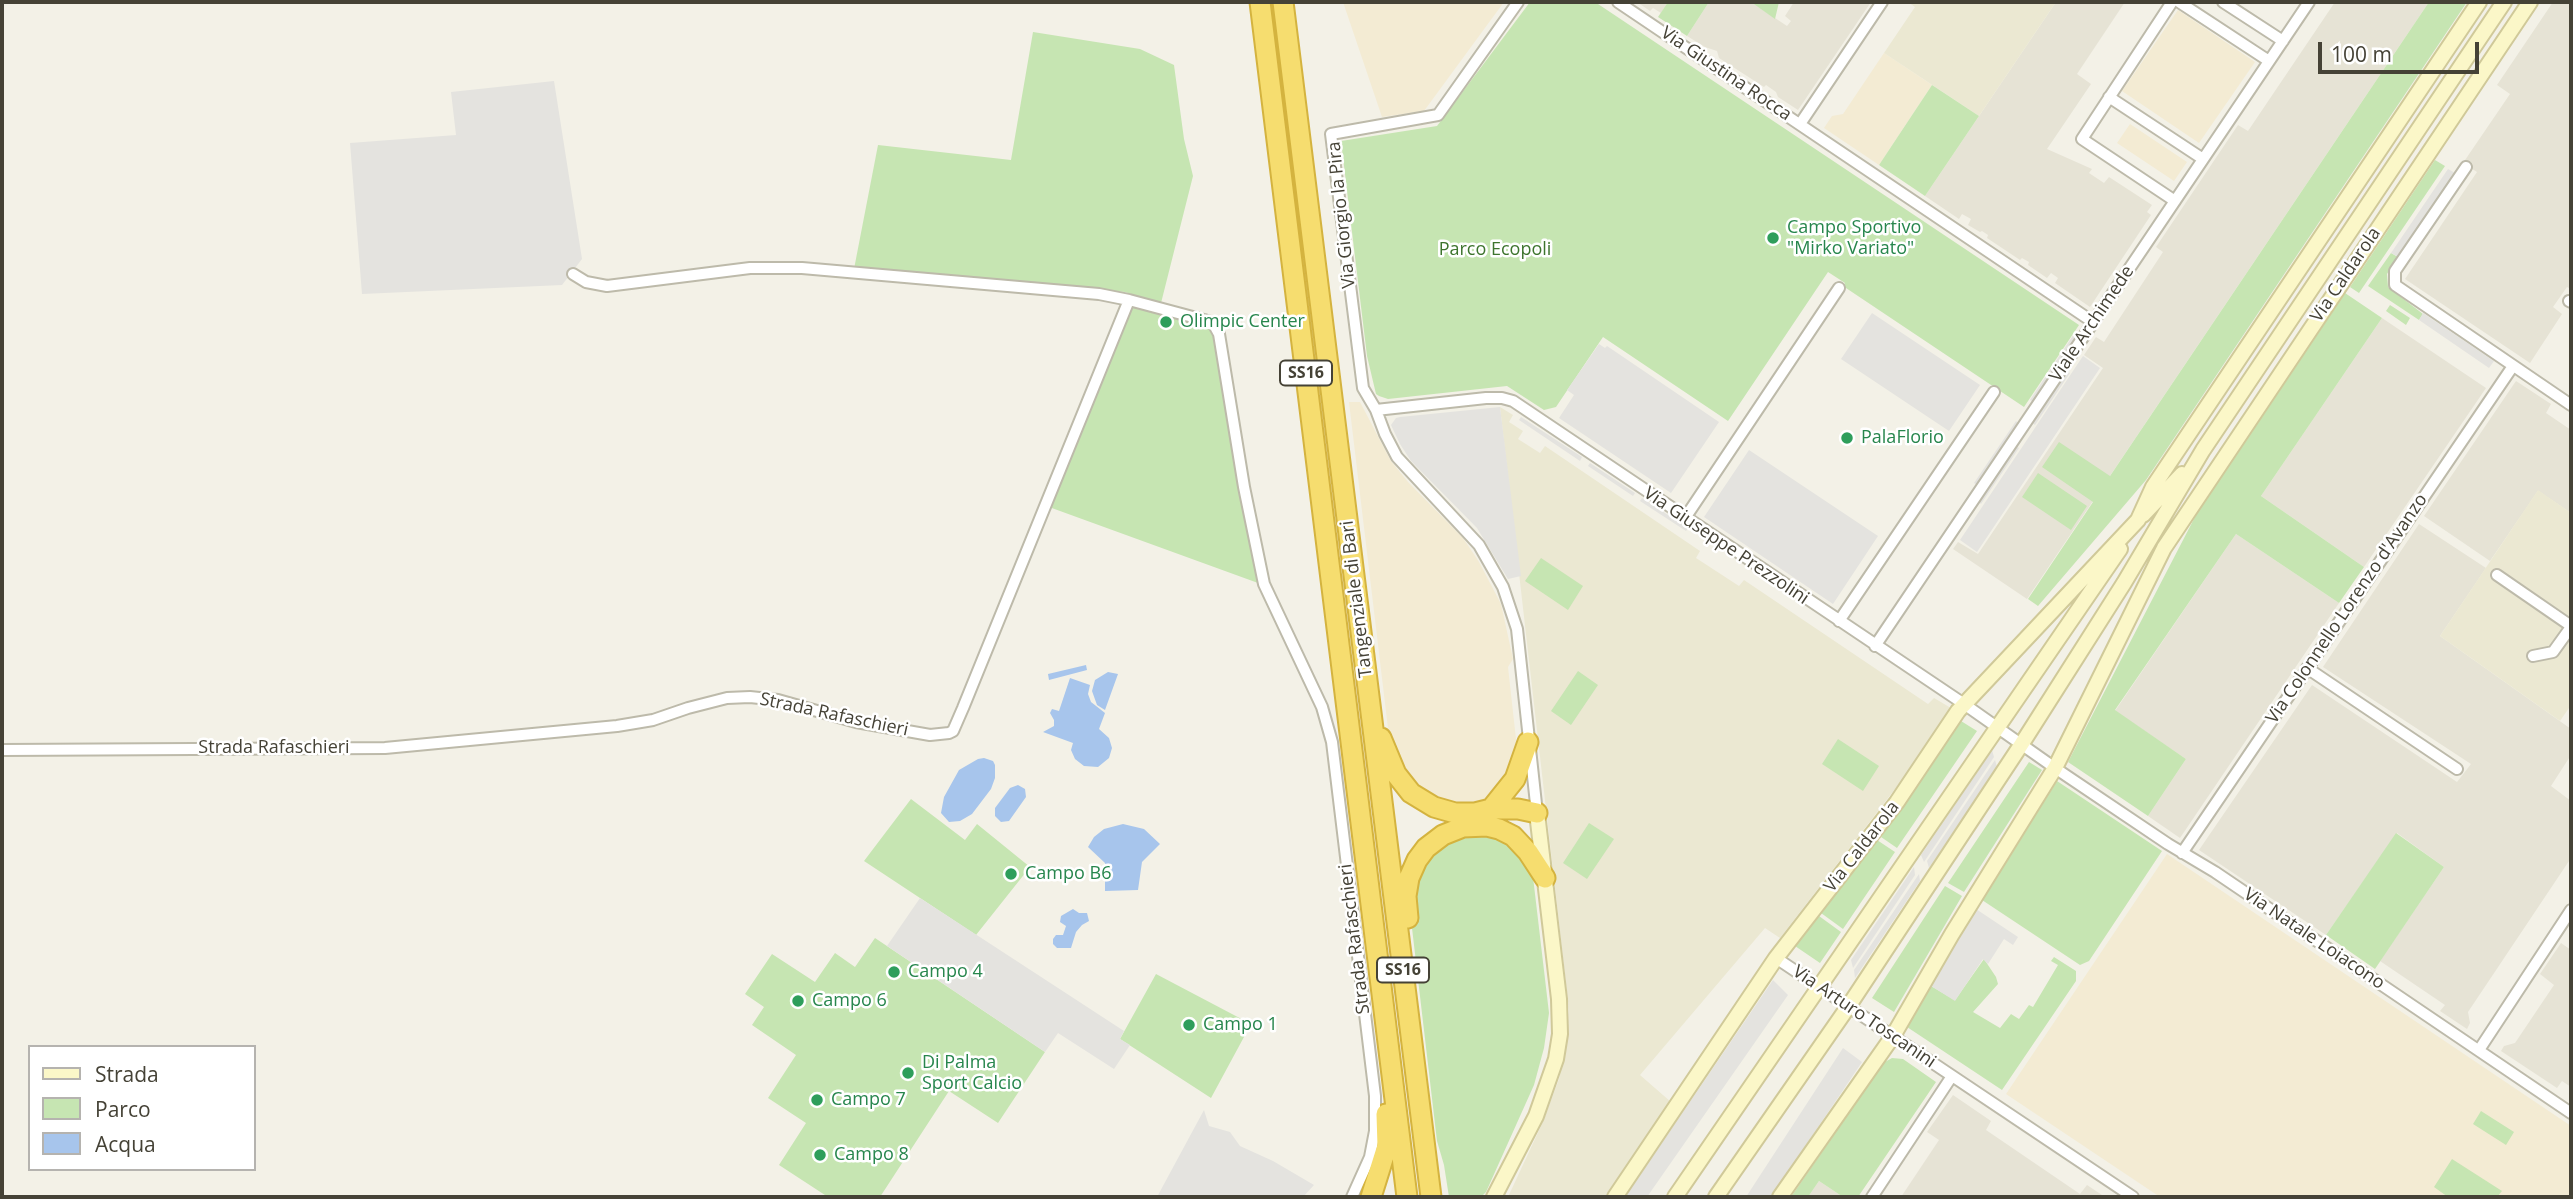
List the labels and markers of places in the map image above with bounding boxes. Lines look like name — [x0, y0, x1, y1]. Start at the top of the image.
place label: Campo Sportivo "Mirko Variato" — [1787, 217, 1921, 260]
marker: Campo Sportivo "Mirko Variato" — [1765, 230, 1781, 246]
place label: Olimpic Center — [1180, 311, 1305, 333]
marker: Olimpic Center — [1158, 314, 1174, 330]
place label: PalaFlorio — [1861, 427, 1944, 449]
marker: PalaFlorio — [1839, 430, 1855, 446]
place label: Campo B6 — [1025, 863, 1111, 885]
marker: Campo B6 — [1003, 866, 1019, 882]
place label: Campo 4 — [908, 961, 983, 983]
marker: Campo 4 — [886, 964, 902, 980]
place label: Campo 6 — [812, 990, 887, 1012]
marker: Campo 6 — [790, 993, 806, 1009]
place label: Campo 1 — [1203, 1014, 1278, 1036]
marker: Campo 1 — [1181, 1017, 1197, 1033]
place label: Di Palma Sport Calcio — [922, 1052, 1022, 1094]
marker: Di Palma Sport Calcio — [900, 1065, 916, 1081]
place label: Campo 7 — [831, 1089, 906, 1111]
marker: Campo 7 — [809, 1092, 825, 1108]
place label: Campo 8 — [834, 1144, 909, 1166]
marker: Campo 8 — [812, 1147, 828, 1163]

